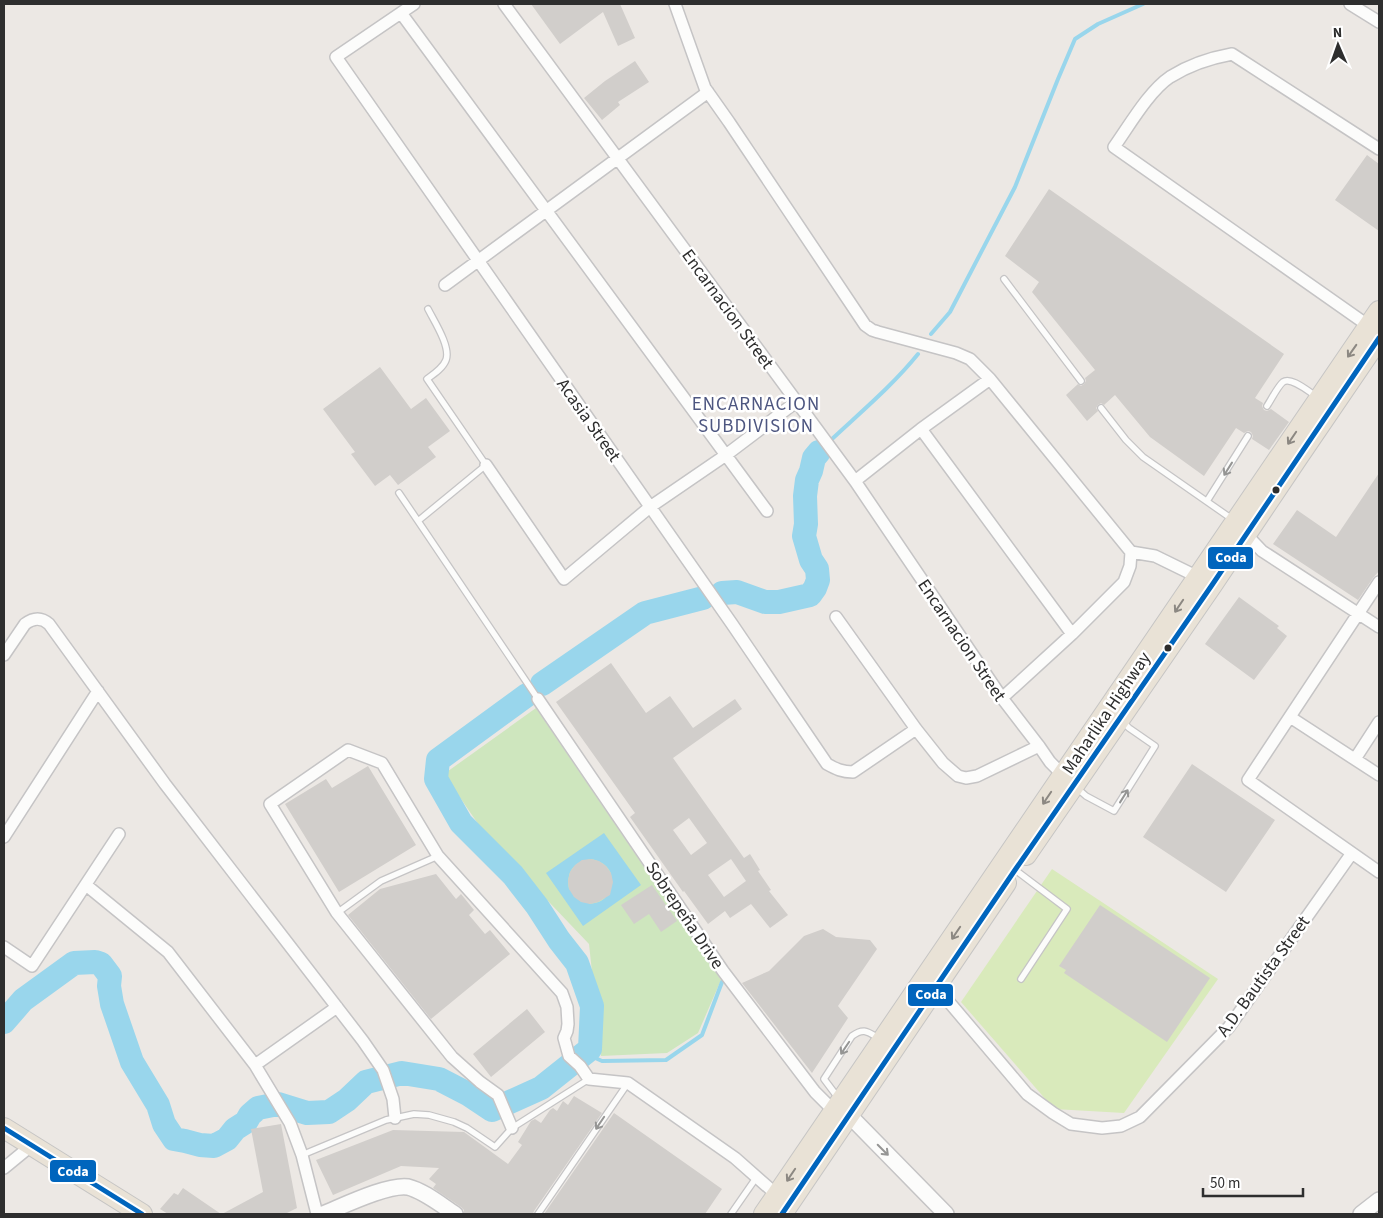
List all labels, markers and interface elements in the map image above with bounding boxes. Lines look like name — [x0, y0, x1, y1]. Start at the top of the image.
north arrow — [1313, 20, 1363, 70]
text: N — [1333, 23, 1343, 43]
street label: Encarnacion Street — [676, 244, 780, 374]
one-way arrow — [1347, 344, 1357, 358]
street label: Acasia Street — [551, 374, 627, 467]
district label: ENCARNACION SUBDIVISION — [692, 391, 820, 440]
one-way arrow — [1287, 431, 1297, 445]
one-way arrow — [1222, 461, 1232, 475]
unlabelled marker — [1271, 485, 1281, 495]
line badge: Coda — [1207, 546, 1254, 570]
text: Coda — [1215, 548, 1247, 568]
street label: Encarnacion Street — [911, 574, 1012, 706]
one-way arrow — [1174, 599, 1184, 613]
unlabelled marker — [1163, 643, 1173, 653]
street label: Maharlika Highway — [1056, 647, 1157, 780]
one-way arrow — [1119, 789, 1129, 803]
one-way arrow — [1042, 791, 1052, 805]
street label: Sobrepeña Drive — [639, 857, 730, 974]
street label: A.D. Bautista Street — [1211, 911, 1316, 1042]
one-way arrow — [951, 925, 961, 939]
line badge: Coda — [907, 983, 954, 1007]
text: Coda — [915, 985, 947, 1005]
one-way arrow — [839, 1040, 849, 1054]
one-way arrow — [595, 1116, 605, 1130]
one-way arrow — [877, 1144, 889, 1156]
line badge: Coda — [49, 1159, 97, 1183]
text: Coda — [57, 1162, 89, 1182]
scale bar — [1203, 1166, 1303, 1198]
one-way arrow — [785, 1168, 796, 1182]
text: 50 m — [1210, 1173, 1240, 1194]

